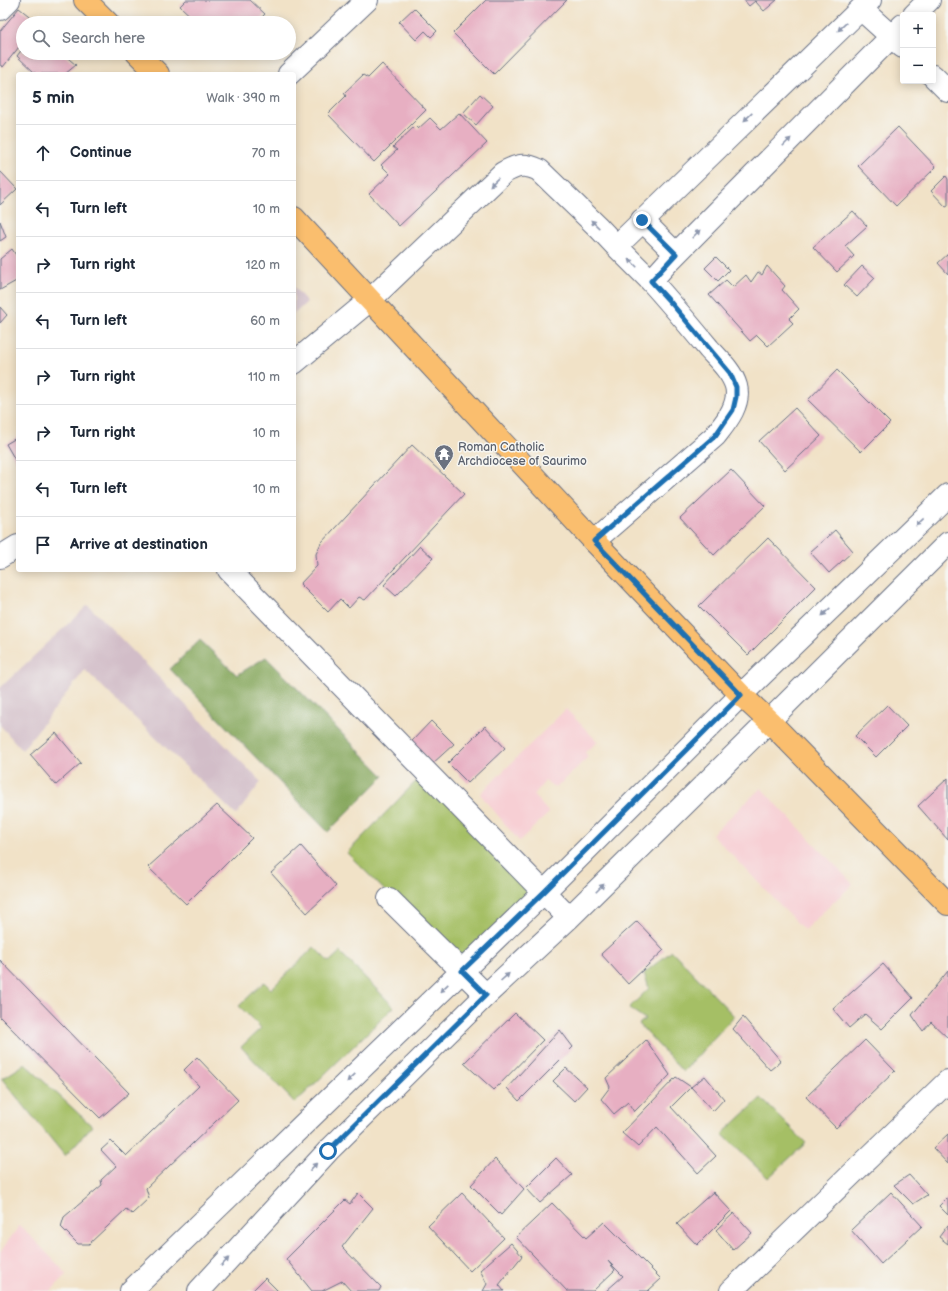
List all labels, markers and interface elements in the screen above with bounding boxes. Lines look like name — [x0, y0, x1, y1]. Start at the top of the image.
map controls — [900, 12, 936, 84]
button: + — [900, 12, 936, 48]
search box — [16, 16, 296, 60]
one-way arrow — [837, 22, 847, 32]
icon: search — [30, 27, 52, 49]
text: Search here — [62, 29, 145, 48]
button: − — [900, 48, 936, 84]
text: 5 min — [32, 88, 75, 108]
text: Walk · 390 m — [206, 90, 280, 106]
one-way arrow — [743, 113, 753, 122]
one-way arrow — [782, 137, 792, 147]
icon: ahead — [32, 142, 54, 164]
text: Continue — [70, 143, 132, 162]
text: 70 m — [252, 145, 280, 161]
one-way arrow — [489, 177, 499, 187]
icon: left — [32, 198, 54, 220]
text: Turn left — [70, 199, 127, 218]
text: 10 m — [253, 201, 280, 217]
route end — [633, 211, 651, 229]
one-way arrow — [590, 220, 600, 229]
one-way arrow — [691, 229, 701, 239]
icon: right — [32, 254, 54, 276]
text: Turn right — [70, 255, 135, 274]
text: 120 m — [245, 257, 280, 273]
one-way arrow — [628, 258, 638, 268]
icon: left — [32, 310, 54, 332]
text: Turn left — [70, 311, 127, 330]
text: 60 m — [250, 313, 280, 329]
icon: right — [32, 366, 54, 388]
text: Turn right — [70, 367, 135, 386]
text: 110 m — [248, 369, 280, 385]
icon: right — [32, 422, 54, 444]
text: Turn right — [70, 423, 135, 442]
text: 10 m — [253, 425, 280, 441]
place label: Roman Catholic Archdiocese of Saurimo — [458, 440, 587, 469]
temple icon: Roman Catholic Archdiocese of Saurimo — [433, 443, 455, 471]
icon: left — [32, 478, 54, 500]
text: Turn left — [70, 479, 127, 498]
text: 10 m — [253, 481, 280, 497]
one-way arrow — [915, 517, 925, 527]
icon: arrive — [32, 534, 54, 556]
text: Arrive at destination — [70, 535, 208, 554]
one-way arrow — [821, 607, 831, 617]
one-way arrow — [595, 883, 605, 893]
one-way arrow — [501, 973, 510, 982]
one-way arrow — [439, 983, 449, 993]
one-way arrow — [346, 1073, 356, 1083]
route start — [319, 1142, 337, 1160]
one-way arrow — [309, 1162, 318, 1172]
one-way arrow — [221, 1257, 230, 1267]

